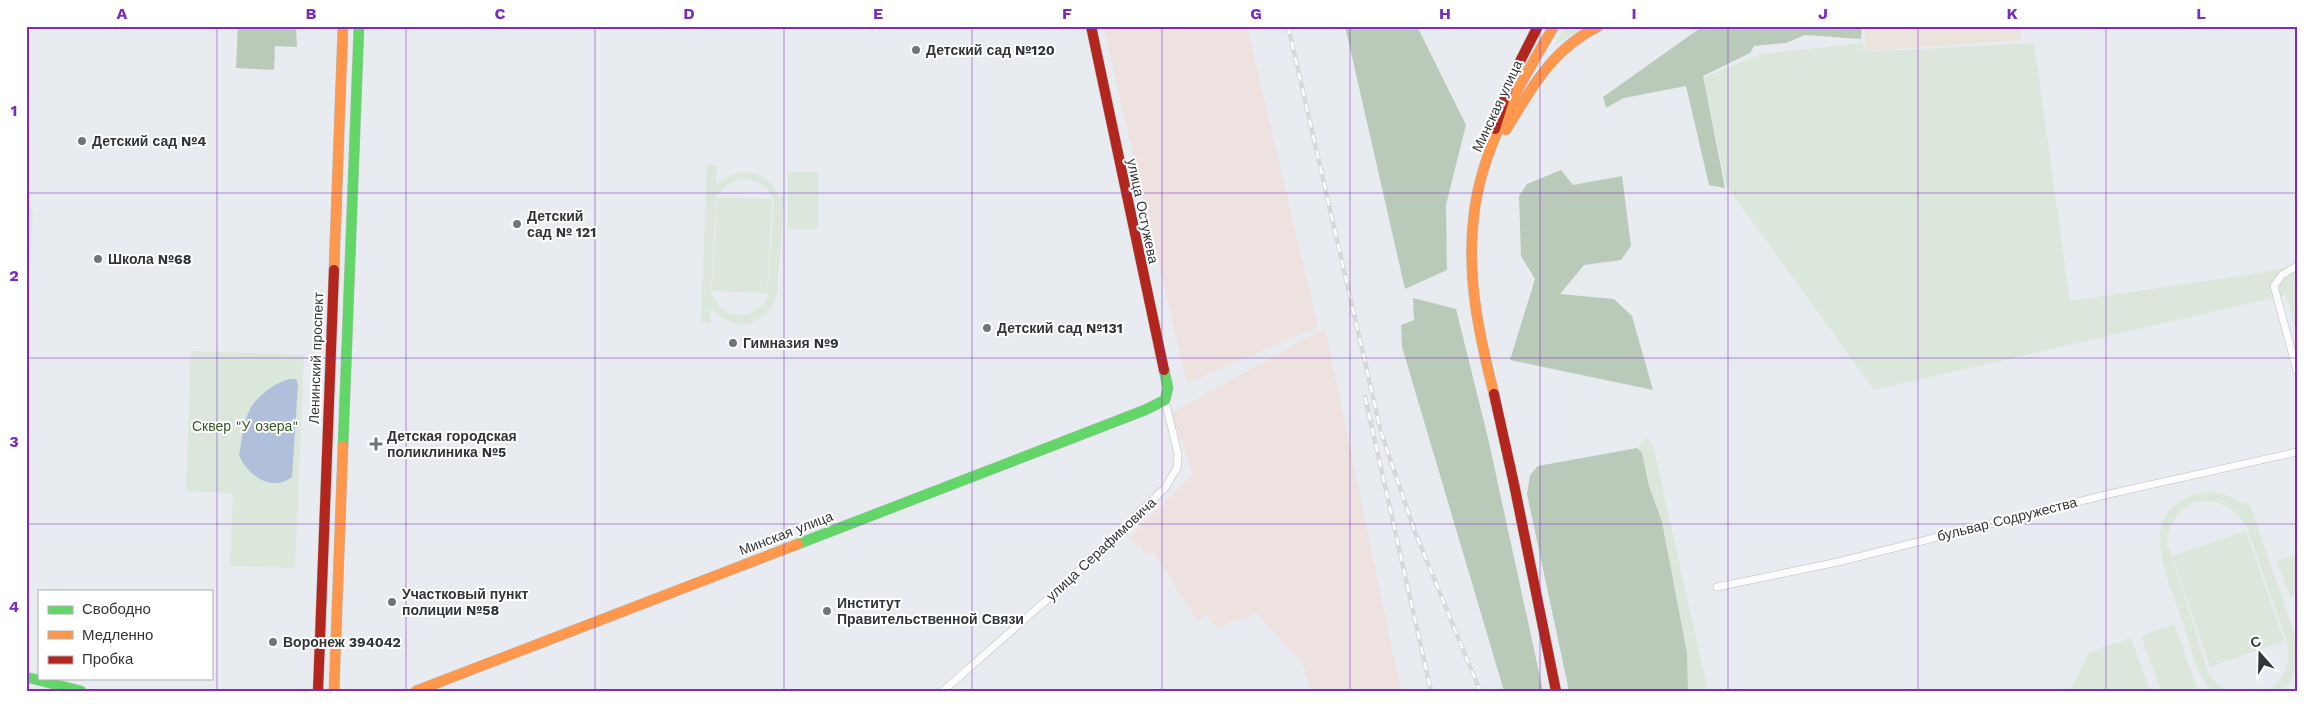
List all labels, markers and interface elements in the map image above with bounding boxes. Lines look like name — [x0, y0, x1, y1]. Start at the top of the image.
text: A — [117, 4, 128, 23]
text: B — [306, 4, 317, 23]
text: C — [495, 4, 506, 23]
text: D — [683, 4, 695, 23]
text: E — [873, 4, 883, 23]
text: F — [1062, 4, 1072, 23]
text: G — [1250, 4, 1262, 23]
text: H — [1439, 4, 1451, 23]
text: I — [1631, 4, 1637, 23]
text: J — [1818, 4, 1828, 23]
text: K — [2006, 4, 2018, 23]
text: L — [2196, 4, 2206, 23]
place label: Детский сад №120 — [926, 42, 1055, 58]
marker: Детский сад №120 — [910, 44, 922, 56]
street label: Минская улица — [1469, 57, 1525, 154]
text: 1 — [11, 101, 17, 120]
place label: Детский сад №4 — [92, 133, 206, 149]
marker: Детский сад №4 — [76, 135, 88, 147]
street label: улица Остужева — [1124, 157, 1162, 265]
place label: Детский сад № 121 — [527, 208, 596, 240]
marker: Детский сад № 121 — [511, 218, 523, 230]
place label: Школа №68 — [108, 251, 192, 267]
marker: Школа №68 — [92, 253, 104, 265]
text: 2 — [9, 266, 19, 285]
street label: Ленинский проспект — [306, 291, 326, 424]
place label: Детский сад №131 — [997, 320, 1123, 336]
marker: Детский сад №131 — [981, 322, 993, 334]
place label: Гимназия №9 — [743, 335, 839, 351]
marker: Гимназия №9 — [727, 337, 739, 349]
park label: Сквер "У озера" — [192, 418, 298, 434]
place label: Детская городская поликлиника №5 — [387, 428, 517, 460]
text: 3 — [9, 432, 19, 451]
marker: Детская городская поликлиника №5 — [369, 437, 383, 451]
street label: улица Серафимовича — [1043, 494, 1159, 604]
street label: бульвар Содружества — [1935, 494, 2079, 544]
street label: Минская улица — [737, 508, 835, 558]
place label: Участковый пункт полиции №58 — [402, 586, 529, 618]
legend — [38, 590, 212, 680]
place label: Институт Правительственной Связи — [837, 595, 1024, 627]
marker: Участковый пункт полиции №58 — [386, 596, 398, 608]
text: 4 — [9, 597, 19, 616]
text: Свободно — [82, 600, 151, 618]
marker: Институт Правительственной Связи — [821, 605, 833, 617]
text: Медленно — [82, 626, 153, 644]
north arrow — [2236, 630, 2286, 680]
text: С — [2248, 633, 2263, 651]
place label: Воронеж 394042 — [283, 634, 401, 650]
marker: Воронеж 394042 — [267, 636, 279, 648]
text: Пробка — [82, 650, 134, 668]

